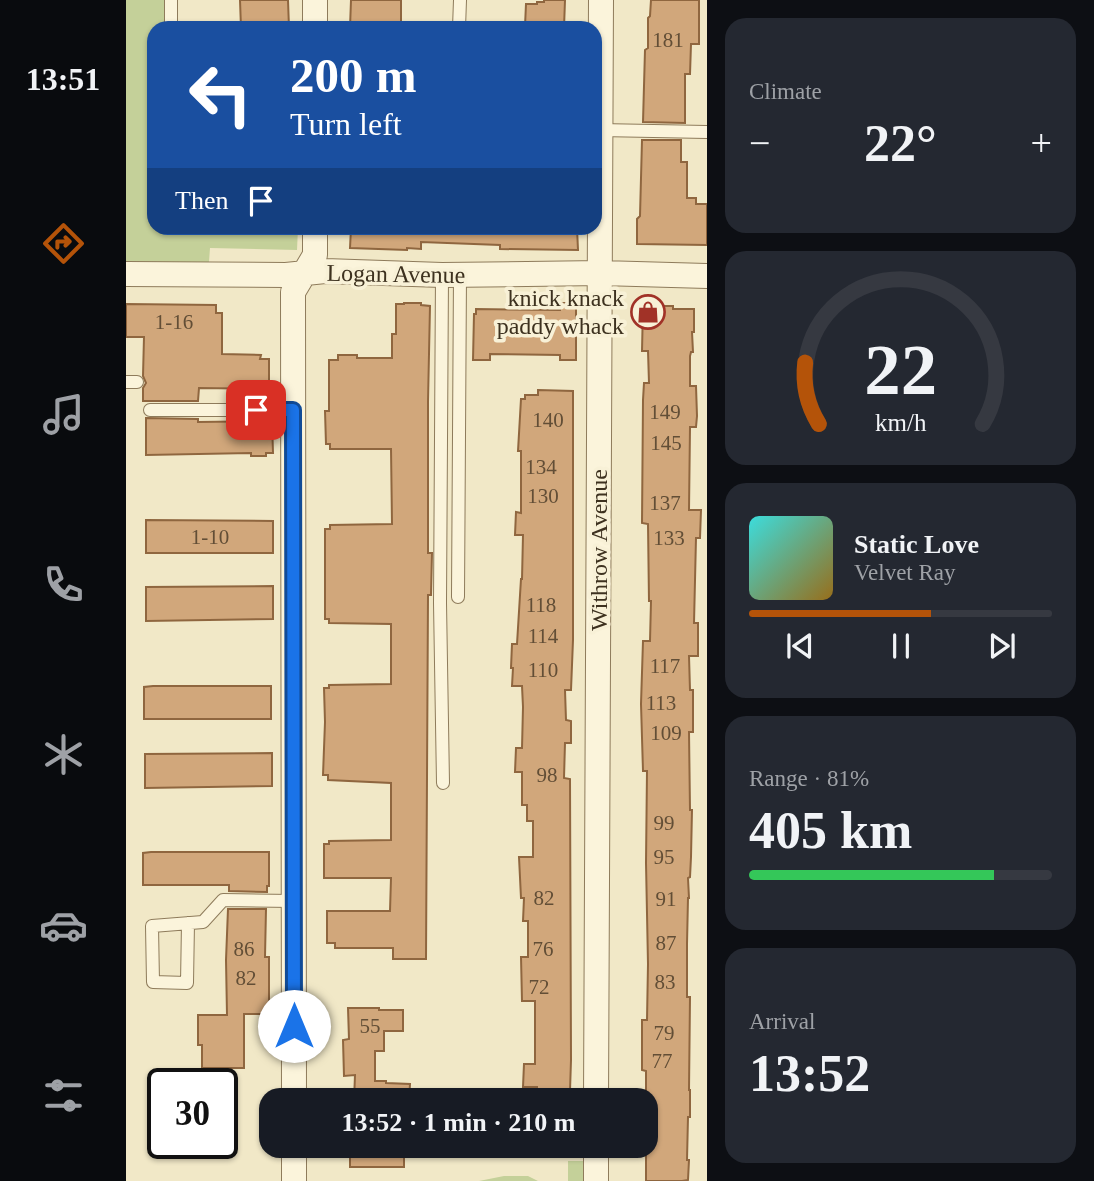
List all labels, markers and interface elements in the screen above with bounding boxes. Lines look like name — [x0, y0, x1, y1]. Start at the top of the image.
house number: 181 — [652, 28, 684, 52]
text: 200 m — [290, 48, 417, 103]
icon: left — [175, 49, 266, 140]
text: 13:51 — [26, 61, 100, 97]
text: Climate — [749, 79, 822, 104]
text: Turn left — [290, 106, 402, 142]
text: 22° — [864, 115, 937, 172]
text: − — [749, 122, 770, 164]
text: + — [1031, 122, 1052, 164]
icon: arrive — [242, 182, 280, 220]
text: Then — [175, 186, 228, 215]
icon: directions — [39, 219, 88, 268]
street label: Logan Avenue — [326, 260, 466, 288]
place label: knick knack paddy whack — [497, 285, 624, 339]
shop icon: knick knack paddy whack — [629, 293, 667, 331]
house number: 1-16 — [155, 310, 193, 334]
text: 22 — [864, 329, 937, 410]
pin — [226, 380, 286, 440]
icon: music — [39, 390, 88, 439]
icon: arrive — [237, 391, 275, 429]
house number: 149 — [649, 400, 681, 424]
house number: 140 — [532, 408, 564, 432]
text: km/h — [875, 409, 927, 436]
house number: 145 — [650, 431, 682, 455]
house number: 134 — [525, 455, 557, 479]
street label: Withrow Avenue — [586, 469, 612, 631]
house number: 130 — [527, 484, 559, 508]
house number: 137 — [649, 491, 681, 515]
house number: 1-10 — [191, 525, 229, 549]
house number: 133 — [653, 526, 685, 550]
text: Static Love — [854, 530, 979, 559]
icon: phone — [39, 560, 88, 609]
text: Velvet Ray — [854, 560, 956, 585]
house number: 118 — [526, 593, 556, 617]
house number: 114 — [528, 624, 559, 648]
icon: previous — [781, 627, 819, 665]
icon: pause — [882, 627, 920, 665]
icon: next — [983, 627, 1021, 665]
house number: 117 — [650, 654, 680, 678]
house number: 110 — [528, 658, 558, 682]
house number: 113 — [646, 691, 676, 715]
house number: 109 — [650, 721, 682, 745]
icon: climate — [39, 730, 88, 779]
house number: 98 — [537, 763, 558, 787]
text: Range · 81% — [749, 766, 869, 791]
text: 405 km — [749, 802, 912, 859]
house number: 99 — [654, 811, 675, 835]
house number: 95 — [654, 845, 675, 869]
house number: 82 — [534, 886, 555, 910]
house number: 91 — [656, 887, 677, 911]
icon: car — [39, 901, 88, 950]
house number: 87 — [656, 931, 677, 955]
house number: 86 — [234, 937, 255, 961]
house number: 76 — [533, 937, 554, 961]
house number: 82 — [236, 966, 257, 990]
house number: 83 — [655, 970, 676, 994]
house number: 72 — [529, 975, 550, 999]
position arrow — [257, 989, 331, 1063]
text: Arrival — [749, 1009, 815, 1034]
house number: 55 — [360, 1014, 381, 1038]
house number: 79 — [654, 1021, 675, 1045]
text: 13:52 — [749, 1045, 870, 1102]
house number: 77 — [652, 1049, 673, 1073]
speed limit sign: 30 — [147, 1068, 238, 1159]
icon: filters — [39, 1071, 88, 1120]
text: 13:52 · 1 min · 210 m — [342, 1108, 576, 1137]

